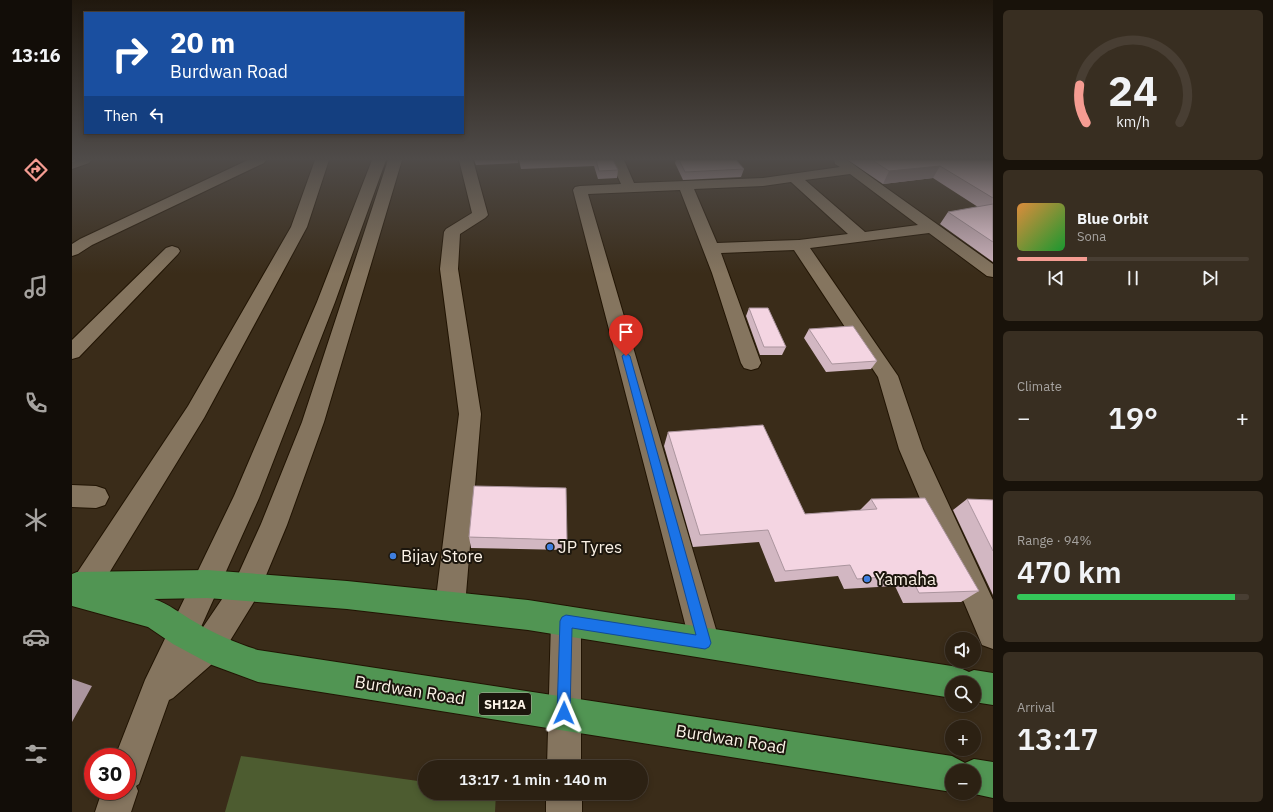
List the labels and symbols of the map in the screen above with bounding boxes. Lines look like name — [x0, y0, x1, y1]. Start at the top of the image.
pin — [609, 315, 643, 356]
place label: JP Tyres — [558, 536, 622, 558]
marker: JP Tyres — [545, 542, 555, 552]
place label: Bijay Store — [401, 545, 483, 567]
marker: Bijay Store — [388, 551, 398, 561]
place label: Yamaha — [875, 568, 936, 590]
marker: Yamaha — [862, 574, 872, 584]
street label: Burdwan Road — [353, 670, 467, 710]
position arrow — [543, 692, 585, 734]
road number: SH12A — [479, 693, 531, 715]
street label: Burdwan Road — [674, 719, 788, 759]
speed limit sign: 30 — [84, 748, 136, 800]

